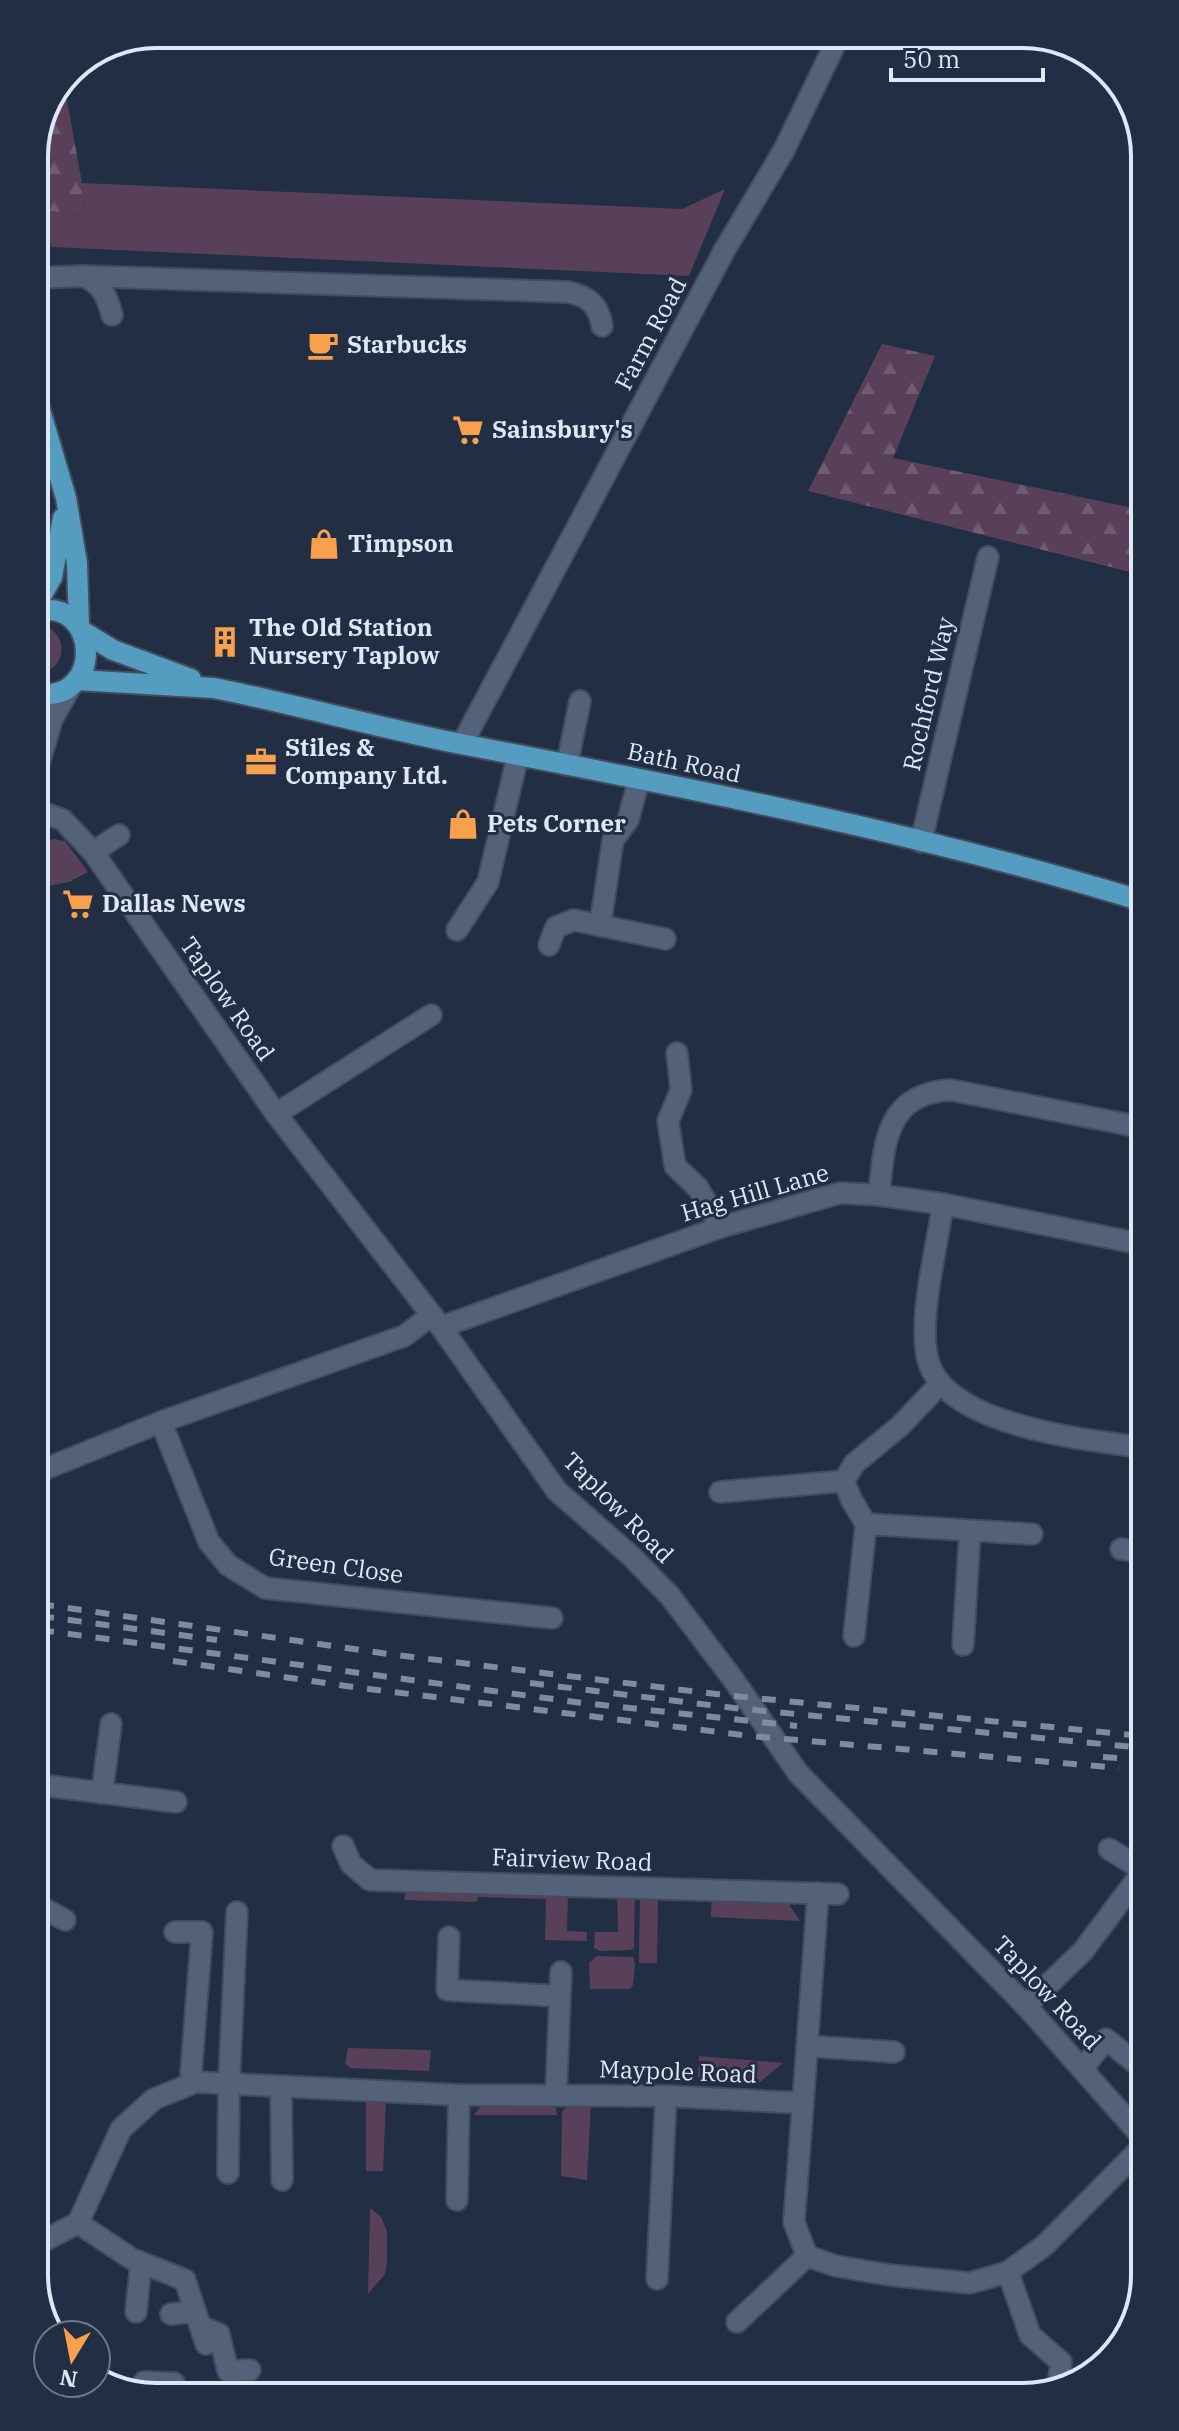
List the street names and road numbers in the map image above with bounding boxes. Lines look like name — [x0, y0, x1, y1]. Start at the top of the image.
street label: Farm Road — [607, 272, 693, 396]
street label: Rochford Way — [895, 614, 961, 774]
street label: Bath Road — [625, 734, 744, 790]
street label: Taplow Road — [173, 930, 282, 1067]
street label: Hag Hill Lane — [677, 1156, 832, 1228]
street label: Taplow Road — [556, 1445, 681, 1570]
street label: Green Close — [267, 1540, 405, 1590]
street label: Fairview Road — [491, 1840, 653, 1878]
street label: Taplow Road — [987, 1929, 1109, 2056]
street label: Maypole Road — [599, 2052, 758, 2090]

